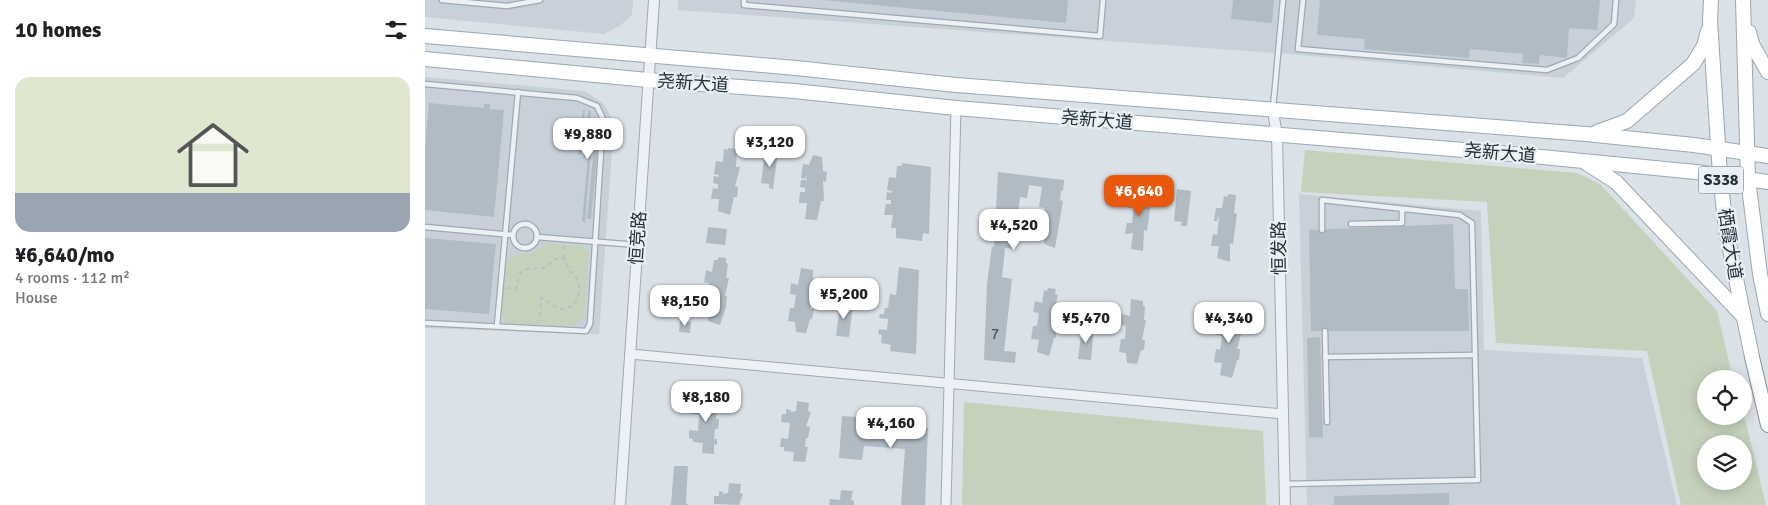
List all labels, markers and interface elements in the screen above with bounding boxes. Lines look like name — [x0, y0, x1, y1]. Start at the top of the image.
icon: filters — [382, 16, 410, 44]
text: 10 homes — [15, 17, 101, 43]
street label: 尧新大道 — [656, 70, 730, 96]
street label: 尧新大道 — [1060, 106, 1134, 134]
icon: home — [168, 110, 258, 200]
pin: ¥9,880 — [547, 118, 629, 160]
text: ¥9,880 — [564, 124, 612, 144]
pin: ¥3,120 — [729, 126, 811, 168]
text: ¥3,120 — [746, 132, 794, 152]
street label: 尧新大道 — [1463, 139, 1537, 167]
road number: S338 — [1699, 166, 1743, 194]
pin: ¥6,640 — [1098, 174, 1180, 217]
text: ¥6,640 — [1115, 181, 1163, 201]
street label: 栖霞大道 — [1714, 207, 1746, 281]
pin: ¥4,520 — [973, 208, 1055, 251]
street label: 恒竞路 — [625, 210, 651, 266]
text: ¥4,520 — [990, 215, 1038, 235]
street label: 恒发路 — [1268, 221, 1290, 275]
text: ¥6,640/mo — [15, 242, 114, 268]
text: 4 rooms · 112 m² — [15, 268, 130, 288]
pin: ¥5,200 — [803, 278, 885, 320]
pin: ¥8,150 — [644, 284, 726, 327]
text: ¥5,200 — [820, 284, 868, 304]
text: House — [15, 288, 58, 308]
text: ¥8,150 — [661, 291, 709, 311]
pin: ¥5,470 — [1045, 302, 1127, 344]
pin: ¥4,340 — [1188, 302, 1270, 344]
text: ¥5,470 — [1062, 308, 1110, 328]
text: ¥4,340 — [1205, 308, 1253, 328]
house number: 7 — [991, 325, 999, 343]
map controls — [1697, 370, 1752, 490]
button: locate — [1697, 370, 1752, 425]
pin: ¥8,180 — [665, 380, 747, 423]
text: ¥8,180 — [682, 387, 730, 407]
pin: ¥4,160 — [850, 406, 932, 449]
text: ¥4,160 — [867, 413, 915, 433]
button: layers — [1697, 435, 1752, 490]

